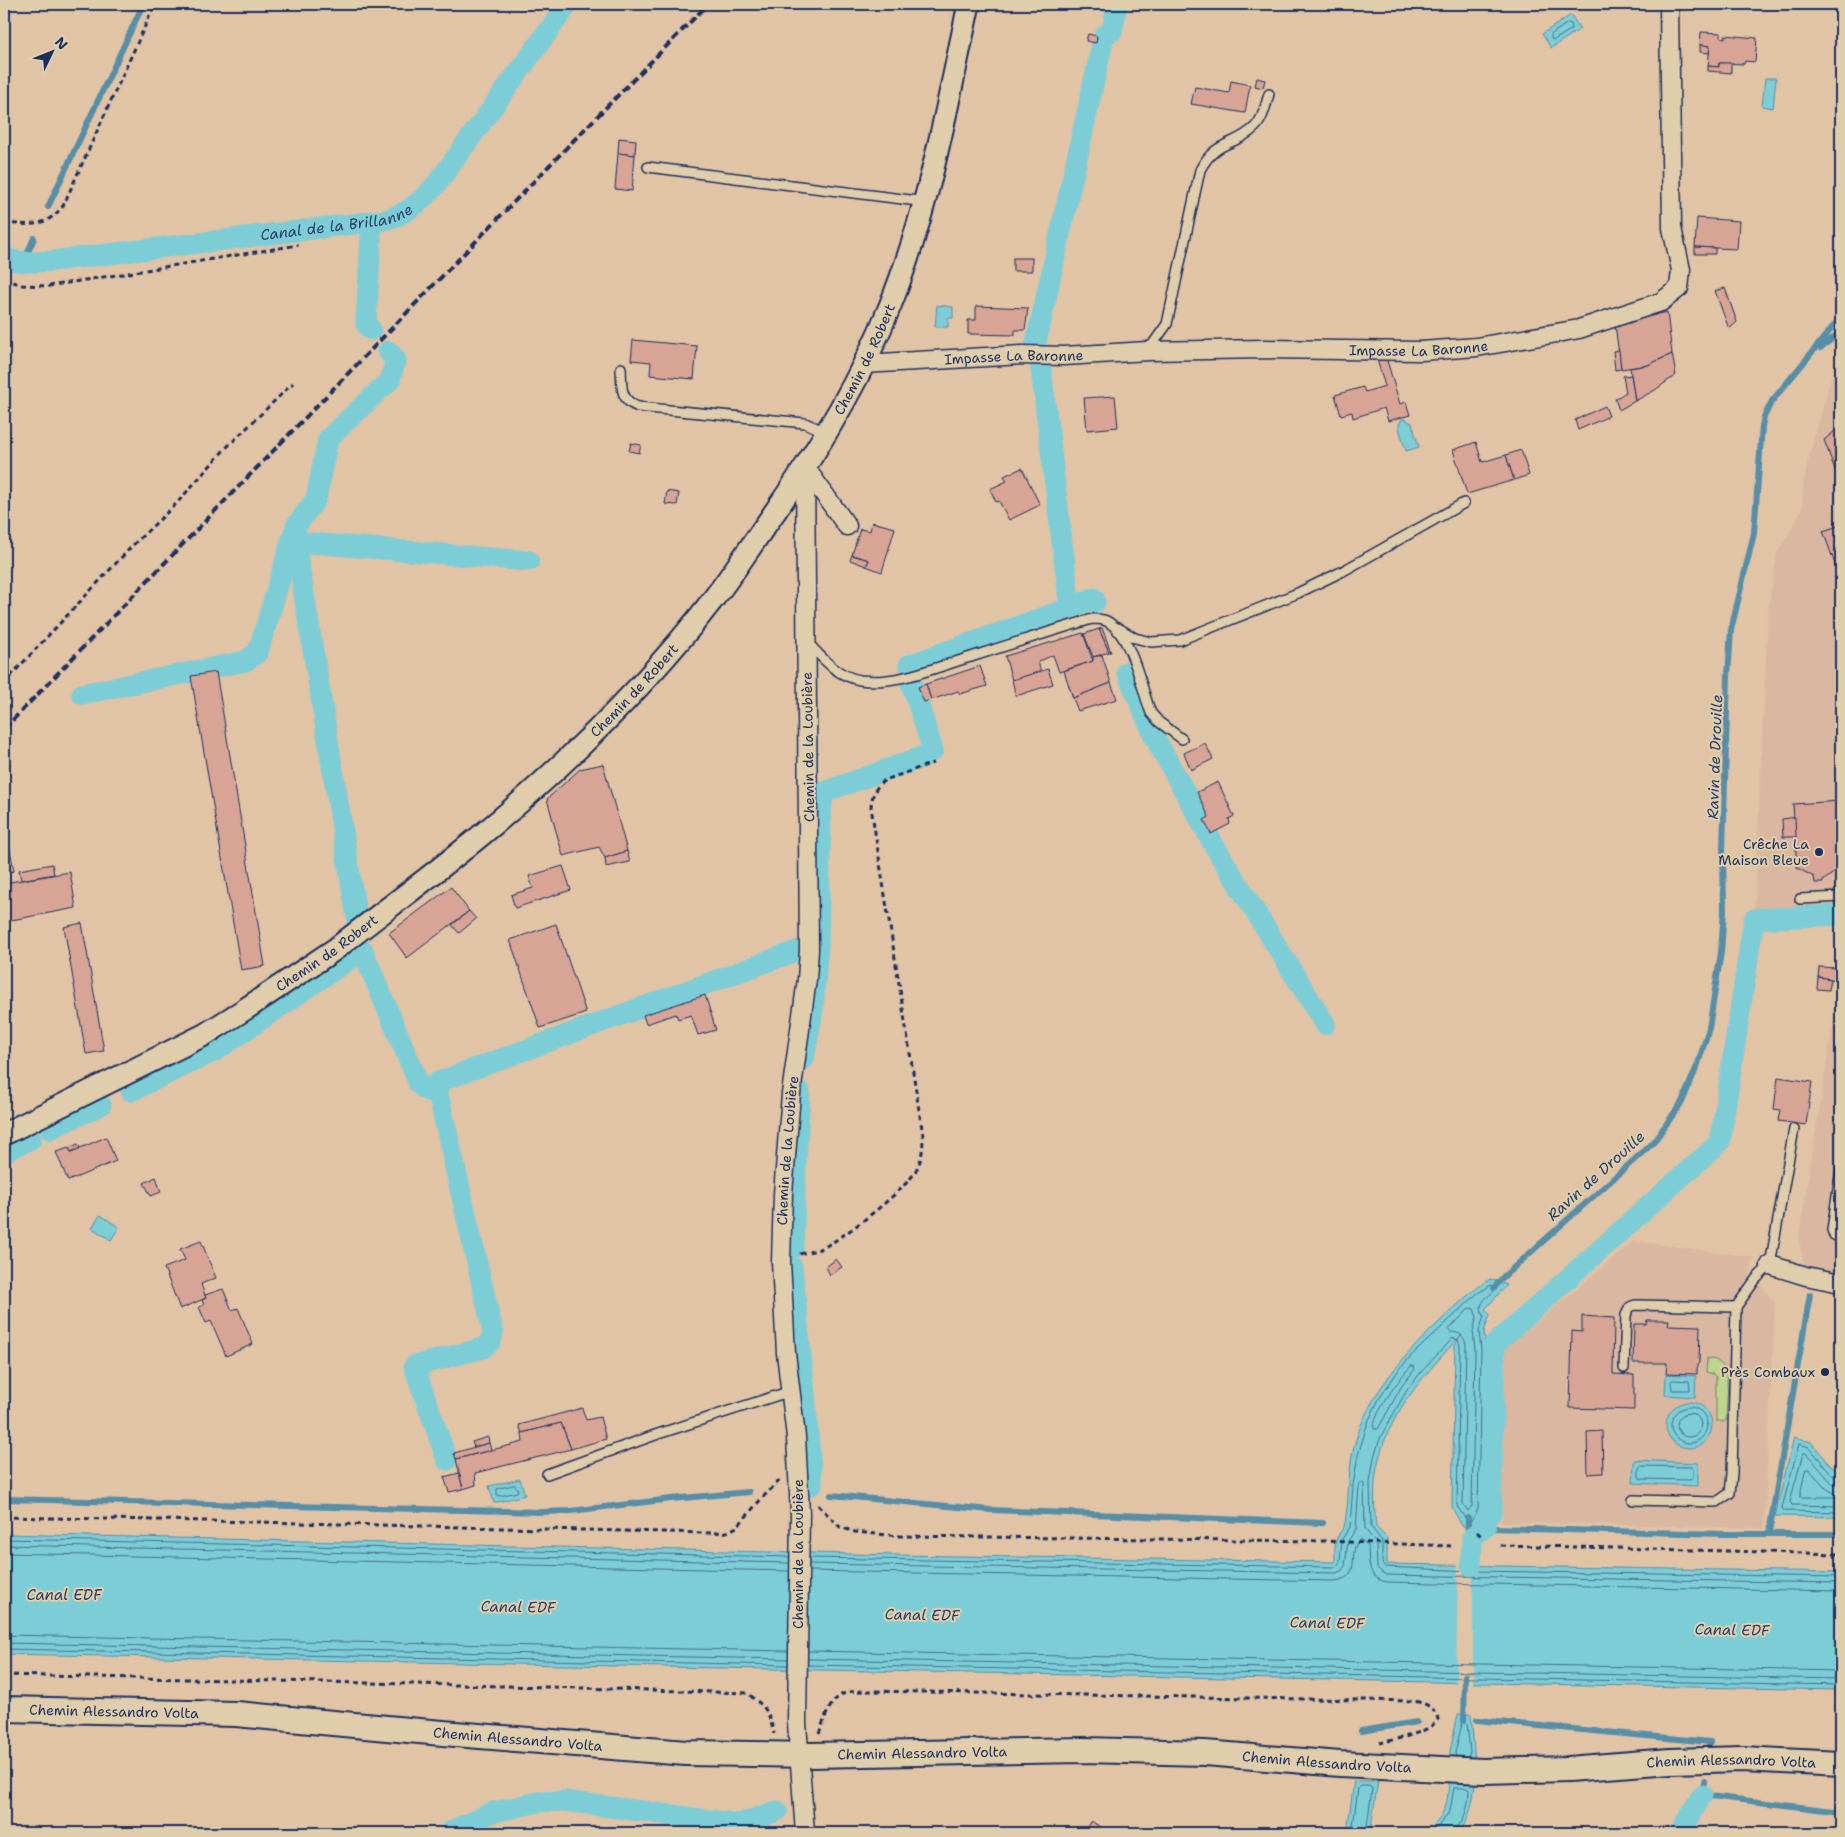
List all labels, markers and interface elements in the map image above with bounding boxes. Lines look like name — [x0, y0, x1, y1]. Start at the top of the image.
north arrow — [28, 28, 78, 78]
text: N — [51, 33, 72, 53]
water label: Canal de la Brillanne — [259, 199, 417, 245]
street label: Chemin de Robert — [830, 301, 899, 418]
street label: Impasse La Baronne — [1349, 336, 1489, 360]
street label: Impasse La Baronne — [944, 346, 1084, 368]
street label: Chemin de Robert — [586, 640, 682, 741]
street label: Chemin de la Loubière — [798, 672, 818, 822]
water label: Ravin de Drouille — [1703, 694, 1727, 820]
place label: Crêche La Maison Bleue — [1718, 835, 1809, 869]
marker: Crêche La Maison Bleue — [1813, 846, 1825, 858]
street label: Chemin de Robert — [272, 910, 381, 995]
street label: Chemin de la Loubière — [773, 1074, 802, 1226]
water label: Ravin de Drouille — [1543, 1127, 1649, 1225]
place label: Près Combaux — [1721, 1363, 1815, 1381]
marker: Près Combaux — [1819, 1366, 1831, 1378]
street label: Chemin de la Loubière — [789, 1479, 807, 1629]
water label: Canal EDF — [27, 1585, 103, 1605]
water label: Canal EDF — [480, 1596, 557, 1618]
water label: Canal EDF — [884, 1604, 961, 1626]
water label: Canal EDF — [1289, 1612, 1366, 1634]
water label: Canal EDF — [1694, 1619, 1771, 1641]
street label: Chemin Alessandro Volta — [29, 1701, 199, 1722]
street label: Chemin Alessandro Volta — [432, 1723, 603, 1755]
street label: Chemin Alessandro Volta — [837, 1742, 1008, 1764]
street label: Chemin Alessandro Volta — [1241, 1747, 1412, 1777]
street label: Chemin Alessandro Volta — [1646, 1750, 1817, 1772]

